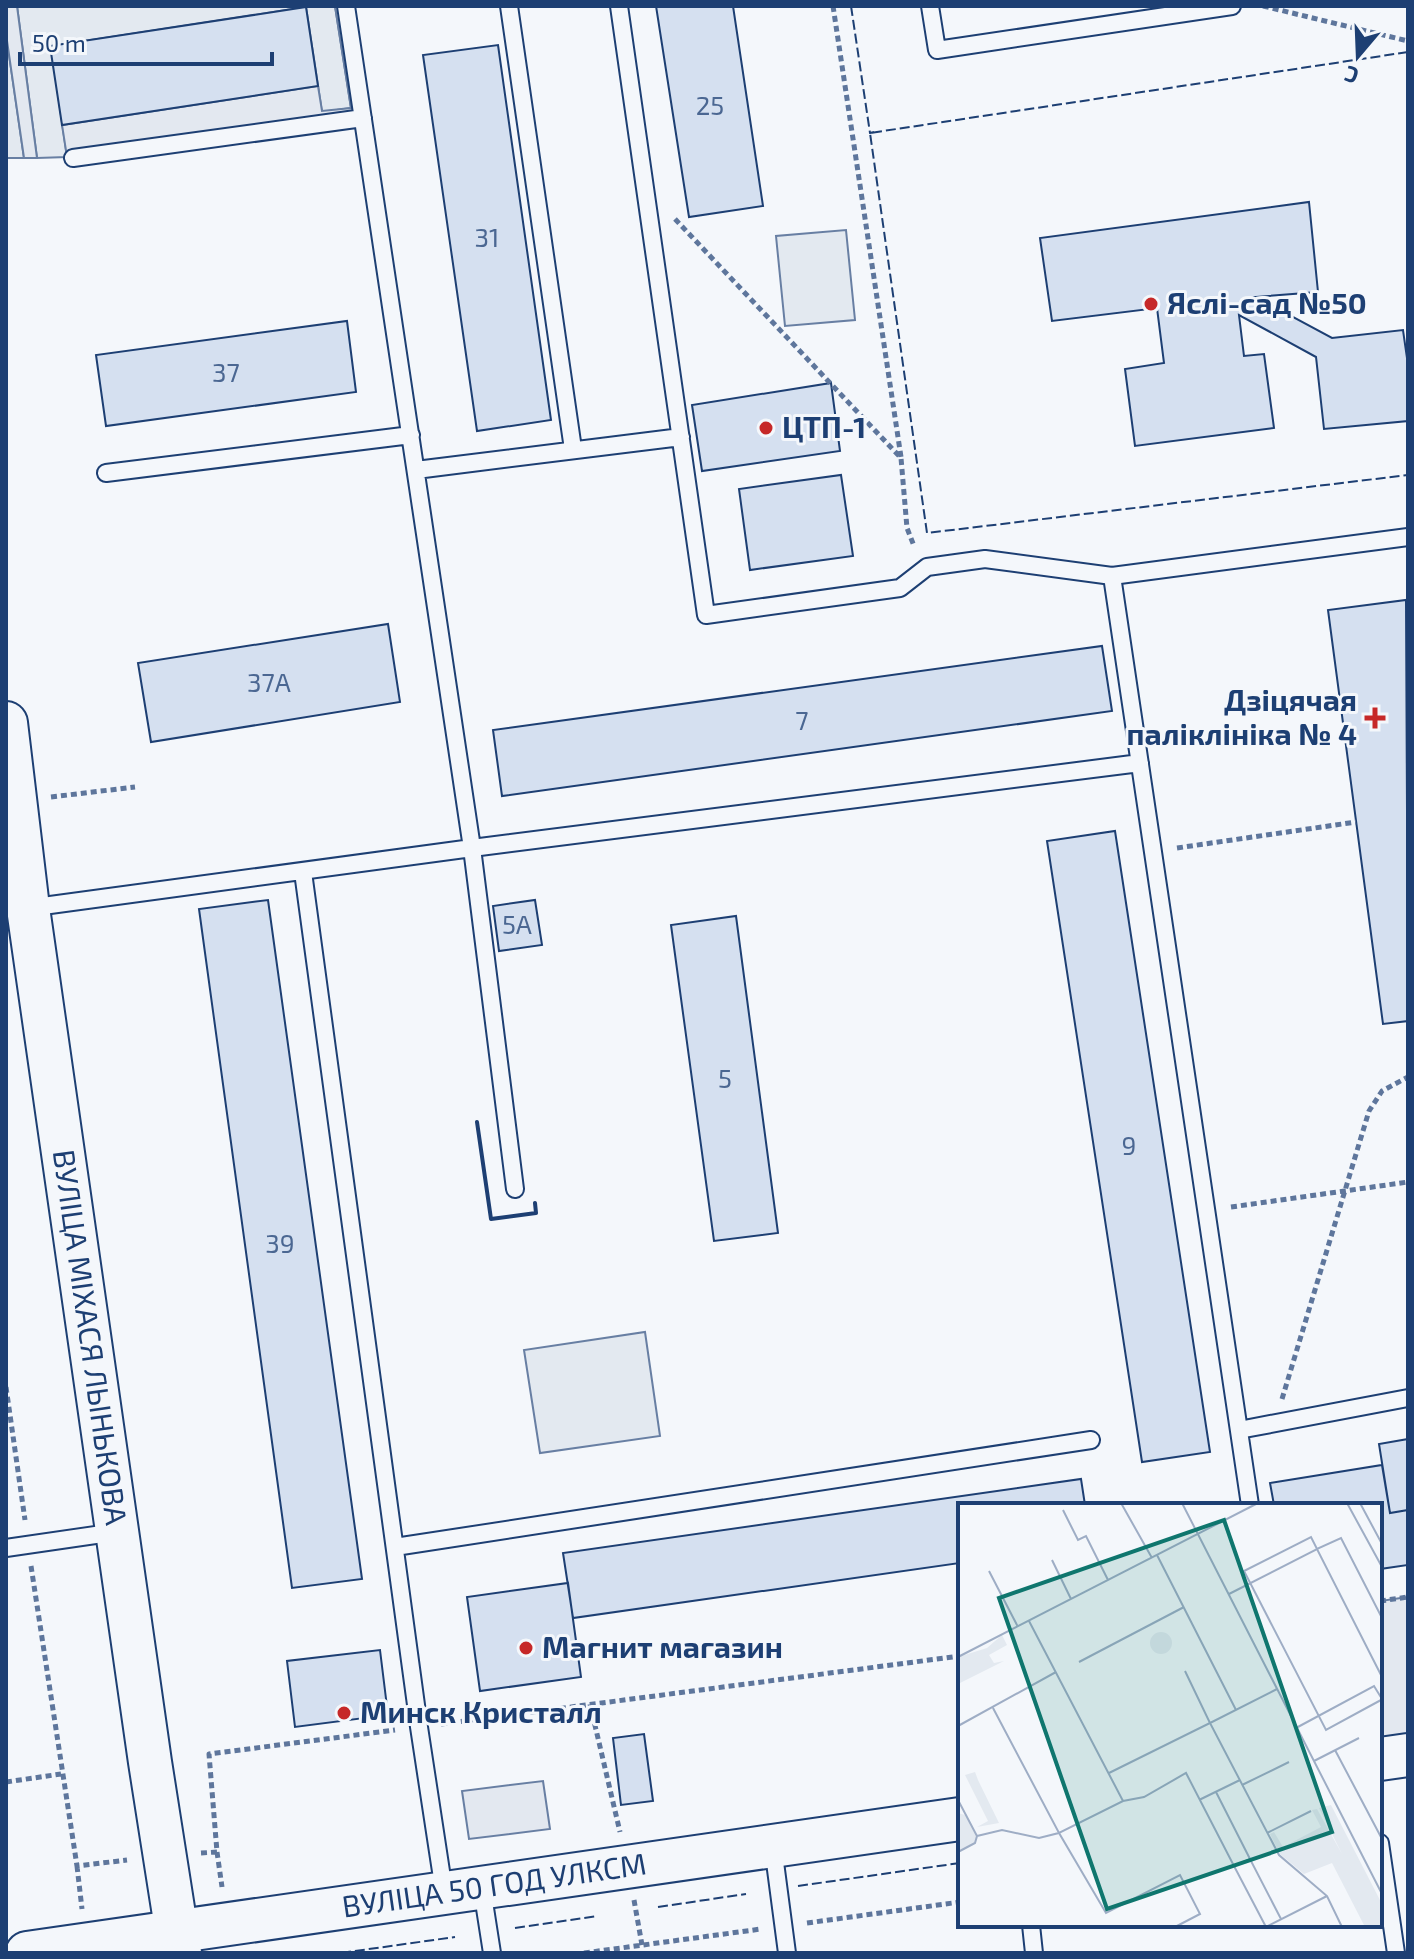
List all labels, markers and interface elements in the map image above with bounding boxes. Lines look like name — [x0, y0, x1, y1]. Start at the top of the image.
scale bar — [20, 16, 272, 66]
north arrow — [1318, 16, 1398, 96]
text: 50 m — [32, 28, 86, 57]
text: С — [1341, 61, 1362, 90]
house number: 25 — [696, 89, 724, 120]
house number: 31 — [475, 221, 499, 252]
place label: Яслі-сад №50 — [1167, 284, 1367, 320]
marker: Яслі-сад №50 — [1142, 295, 1160, 313]
house number: 37 — [212, 356, 240, 387]
place label: ЦТП-1 — [782, 408, 866, 444]
marker: ЦТП-1 — [757, 419, 775, 437]
house number: 37А — [247, 666, 291, 697]
place label: Дзіцячая паліклініка № 4 — [1127, 681, 1357, 751]
house number: 7 — [795, 704, 809, 735]
marker: Дзіцячая паліклініка № 4 — [1364, 707, 1386, 729]
house number: 5А — [502, 908, 532, 939]
house number: 5 — [718, 1062, 732, 1093]
house number: 9 — [1122, 1129, 1136, 1160]
street label: ВУЛІЦА МІХАСЯ ЛЫНЬКОВА — [47, 1147, 136, 1527]
house number: 39 — [265, 1227, 295, 1258]
inset map — [958, 1503, 1382, 1927]
place label: Магнит магазин — [542, 1628, 783, 1664]
marker: Магнит магазин — [517, 1639, 535, 1657]
place label: Минск Кристалл — [360, 1693, 602, 1729]
marker: Минск Кристалл — [335, 1704, 353, 1722]
street label: ВУЛІЦА 50 ГОД УЛКСМ — [339, 1844, 648, 1924]

